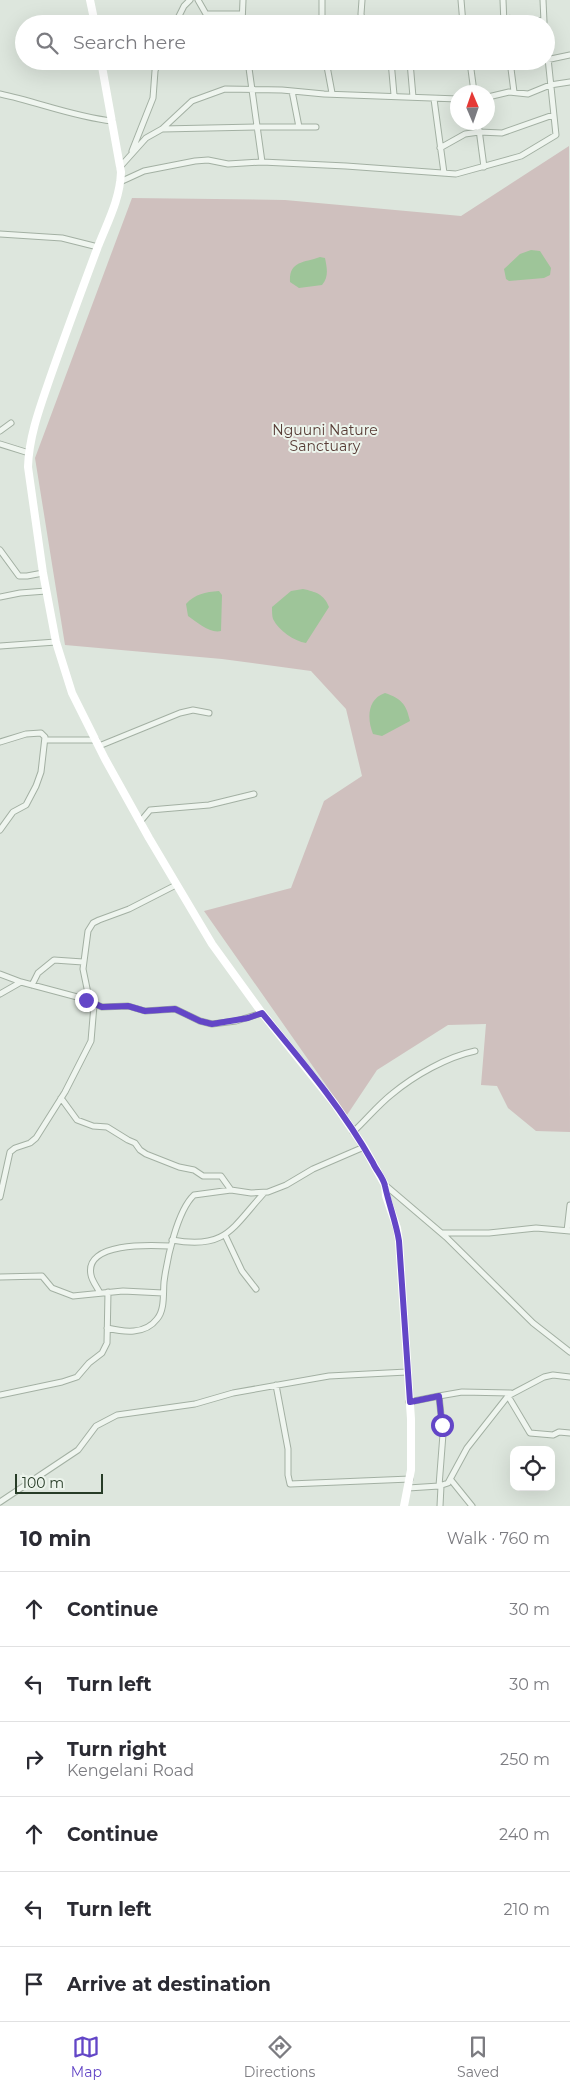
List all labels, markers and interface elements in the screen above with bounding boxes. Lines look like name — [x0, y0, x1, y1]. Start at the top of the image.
search box — [15, 15, 555, 70]
icon: search — [33, 29, 61, 57]
text: Search here — [73, 31, 186, 54]
north arrow — [450, 85, 495, 130]
park label: Nguuni Nature Sanctuary — [272, 421, 378, 455]
route end — [75, 989, 98, 1012]
route start — [431, 1414, 454, 1437]
map controls — [510, 1446, 555, 1491]
button: locate — [510, 1446, 555, 1491]
scale bar — [15, 1471, 102, 1494]
text: 100 m — [22, 1474, 64, 1492]
text: 10 min — [20, 1526, 91, 1551]
text: Walk · 760 m — [447, 1529, 550, 1548]
icon: ahead — [20, 1595, 48, 1623]
text: Continue — [67, 1598, 158, 1621]
text: 30 m — [509, 1600, 550, 1619]
icon: left — [20, 1670, 48, 1698]
text: Turn left — [67, 1673, 152, 1696]
text: 30 m — [509, 1675, 550, 1694]
text: Turn right — [67, 1738, 167, 1761]
icon: right — [20, 1745, 48, 1773]
text: 250 m — [500, 1750, 550, 1769]
text: Kengelani Road — [67, 1761, 194, 1780]
icon: ahead — [20, 1820, 48, 1848]
text: Continue — [67, 1823, 158, 1846]
text: 240 m — [499, 1825, 550, 1844]
icon: left — [20, 1895, 48, 1923]
text: Turn left — [67, 1898, 152, 1921]
text: 210 m — [503, 1900, 550, 1919]
icon: arrive — [20, 1970, 48, 1998]
text: Arrive at destination — [67, 1973, 271, 1996]
tab: Map — [71, 2033, 102, 2081]
tab: Directions — [244, 2033, 315, 2081]
tab: Saved — [457, 2033, 499, 2081]

